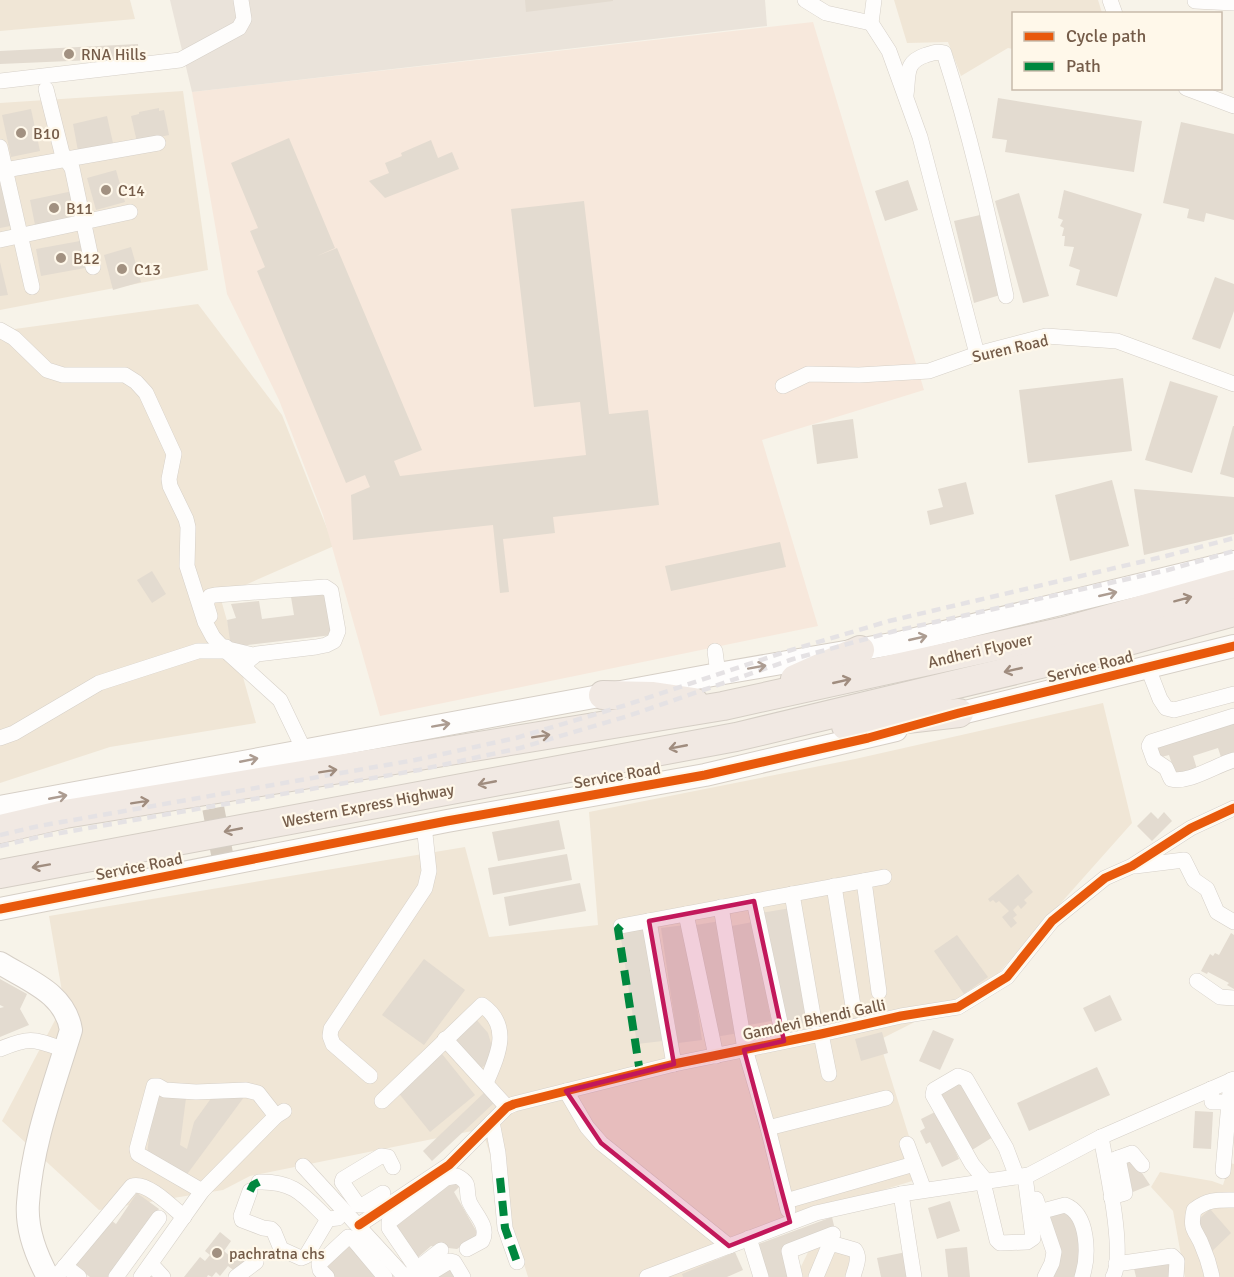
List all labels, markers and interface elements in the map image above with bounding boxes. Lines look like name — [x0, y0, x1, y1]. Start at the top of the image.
legend — [1012, 12, 1222, 90]
text: Cycle path — [1066, 25, 1146, 47]
place label: RNA Hills — [81, 45, 146, 65]
marker: RNA Hills — [62, 47, 76, 61]
text: Path — [1066, 55, 1101, 77]
place label: B10 — [33, 124, 60, 144]
marker: B10 — [14, 126, 28, 140]
place label: C14 — [118, 181, 145, 201]
marker: C14 — [99, 183, 113, 197]
place label: B11 — [66, 199, 93, 219]
marker: B11 — [47, 201, 61, 215]
place label: B12 — [73, 249, 100, 269]
marker: B12 — [54, 251, 68, 265]
place label: C13 — [134, 260, 161, 280]
marker: C13 — [115, 262, 129, 276]
street label: Suren Road — [970, 330, 1050, 367]
one-way arrow — [1098, 587, 1117, 599]
one-way arrow — [1173, 592, 1192, 604]
street label: Andheri Flyover — [926, 629, 1035, 673]
one-way arrow — [908, 632, 927, 644]
street label: Service Road — [1045, 647, 1135, 687]
one-way arrow — [746, 661, 766, 672]
one-way arrow — [1004, 665, 1023, 677]
one-way arrow — [832, 675, 851, 687]
one-way arrow — [431, 719, 450, 730]
one-way arrow — [531, 731, 551, 742]
one-way arrow — [669, 742, 689, 753]
one-way arrow — [239, 754, 258, 765]
street label: Service Road — [572, 759, 662, 793]
one-way arrow — [318, 765, 337, 776]
one-way arrow — [477, 778, 497, 789]
street label: Western Express Highway — [281, 779, 456, 832]
one-way arrow — [47, 791, 67, 802]
one-way arrow — [129, 796, 149, 807]
one-way arrow — [224, 825, 243, 836]
street label: Service Road — [94, 849, 184, 885]
one-way arrow — [32, 861, 52, 872]
street label: Gamdevi Bhendi Galli — [741, 995, 888, 1045]
place label: pachratna chs — [229, 1244, 325, 1264]
marker: pachratna chs — [210, 1246, 224, 1260]

